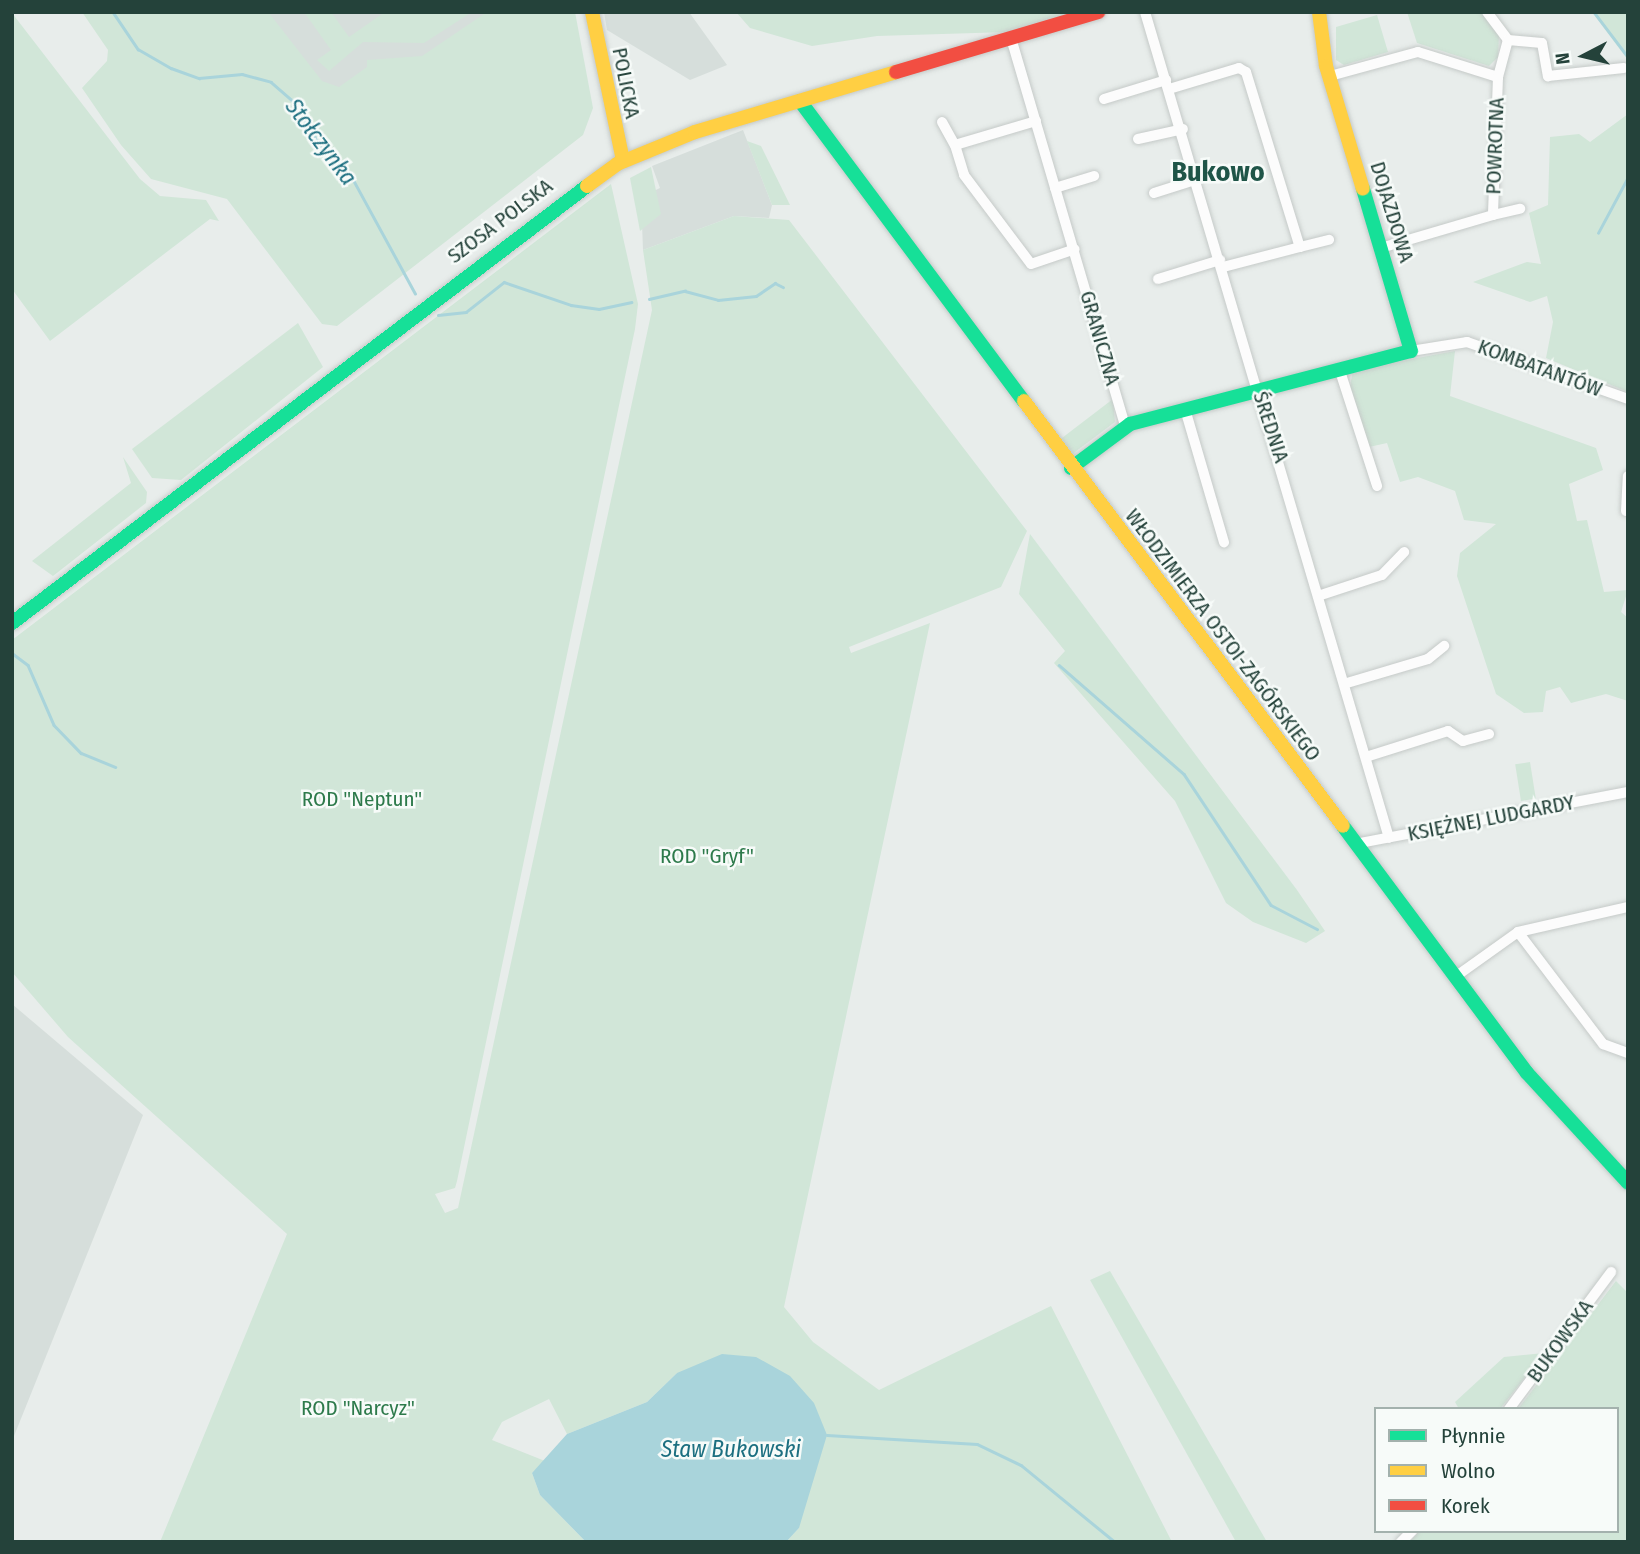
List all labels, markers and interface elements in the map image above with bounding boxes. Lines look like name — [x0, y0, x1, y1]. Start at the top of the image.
north arrow — [1549, 21, 1619, 91]
street label: POLICKA — [607, 45, 645, 121]
text: N — [1551, 52, 1575, 66]
water label: Stołczynka — [280, 93, 362, 191]
street label: POWROTNA — [1481, 97, 1509, 195]
district label: Bukowo — [1171, 155, 1265, 189]
street label: DOJAZDOWA — [1365, 159, 1419, 265]
street label: SZOSA POLSKA — [443, 173, 557, 269]
street label: GRANICZNA — [1075, 288, 1125, 388]
street label: KOMBATANTÓW — [1474, 334, 1606, 402]
street label: ŚREDNIA — [1248, 388, 1294, 466]
street label: WŁODZIMIERZA OSTOI-ZAGÓRSKIEGO — [1120, 504, 1326, 766]
park label: ROD "Neptun" — [302, 786, 422, 812]
street label: KSIĘŻNEJ LUDGARDY — [1405, 789, 1577, 847]
park label: ROD "Gryf" — [660, 843, 754, 869]
street label: BUKOWSKA — [1522, 1295, 1598, 1387]
park label: ROD "Narcyz" — [301, 1395, 415, 1421]
legend — [1374, 1407, 1619, 1533]
text: Płynnie — [1441, 1423, 1505, 1449]
water label: Staw Bukowski — [661, 1435, 801, 1463]
text: Wolno — [1441, 1458, 1495, 1484]
text: Korek — [1441, 1493, 1490, 1519]

